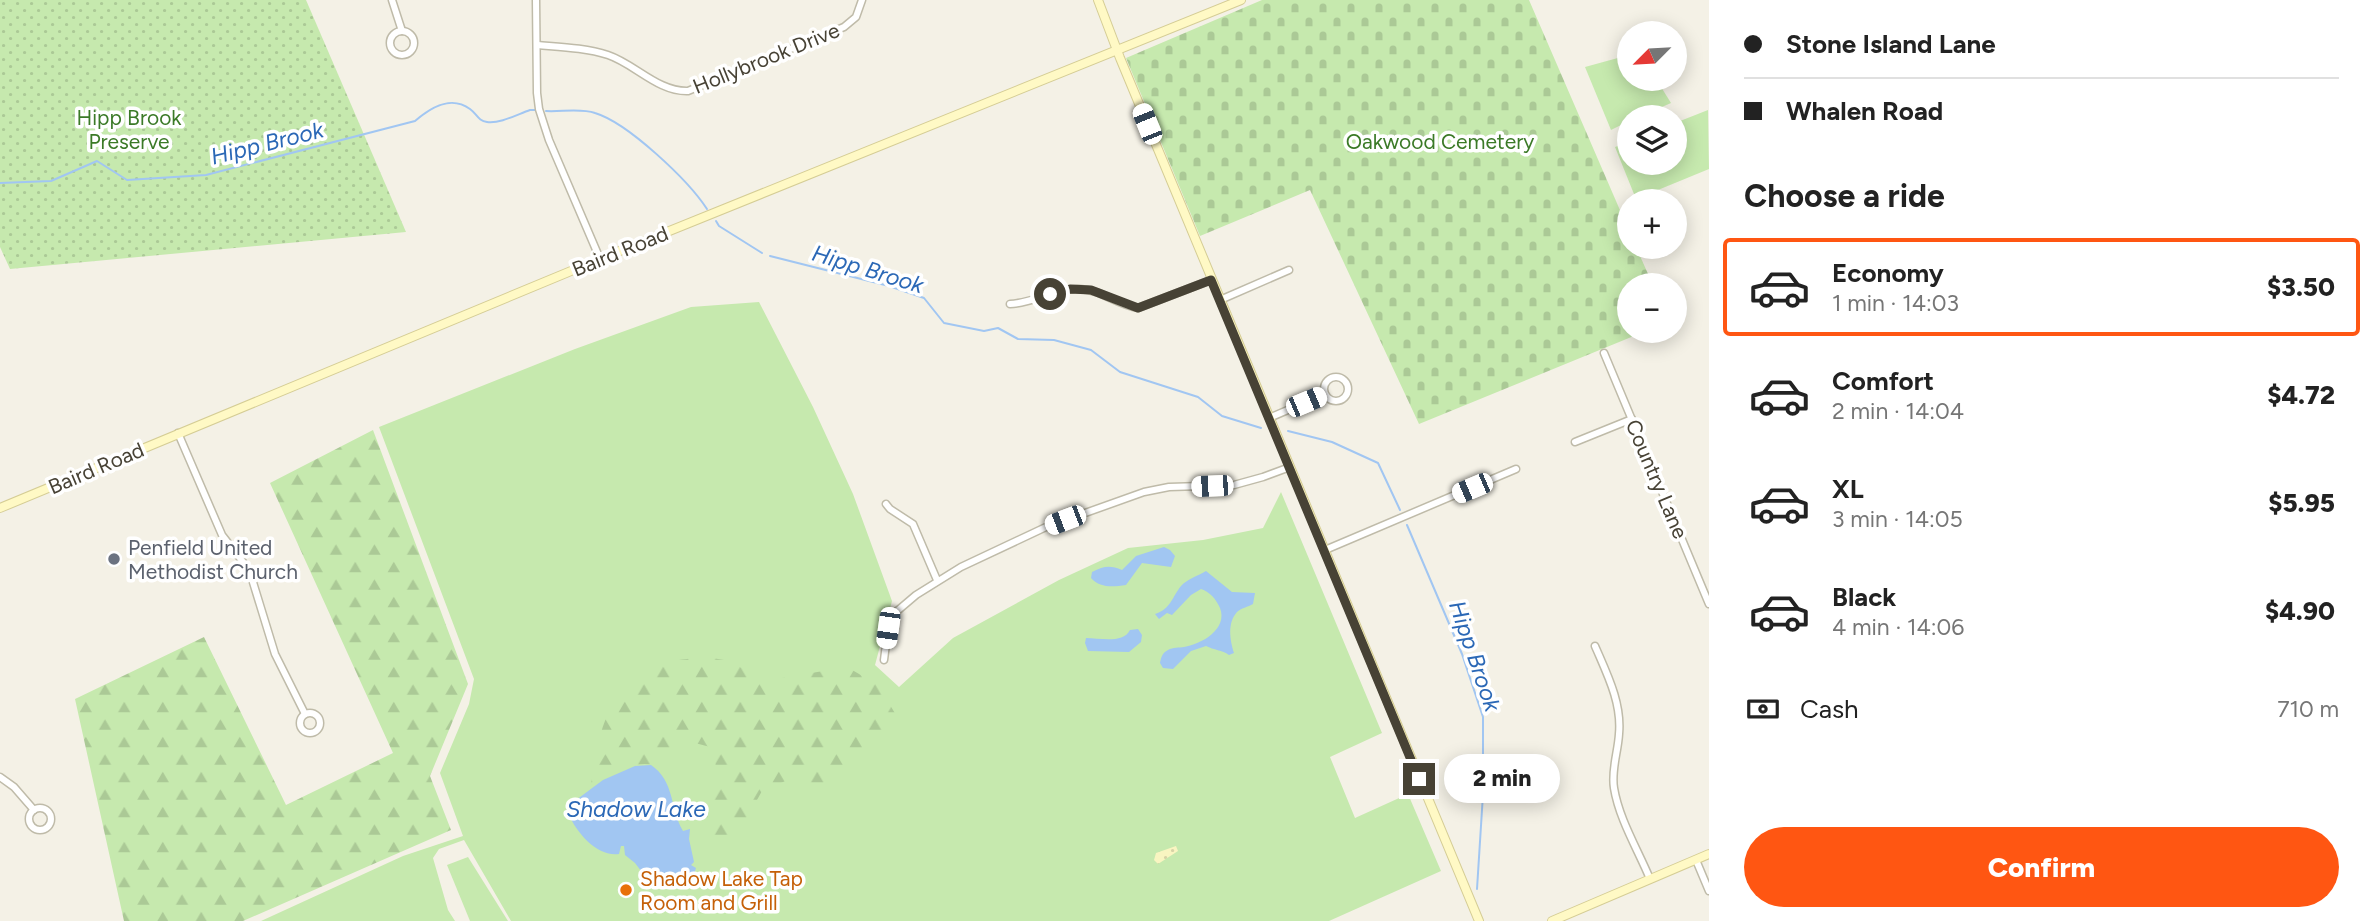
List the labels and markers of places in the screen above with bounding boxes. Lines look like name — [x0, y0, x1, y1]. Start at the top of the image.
place label: Penfield United Methodist Church — [128, 535, 298, 584]
marker: Penfield United Methodist Church — [106, 551, 122, 567]
place label: Shadow Lake Tap Room and Grill — [640, 866, 803, 915]
marker: Shadow Lake Tap Room and Grill — [618, 882, 634, 898]

